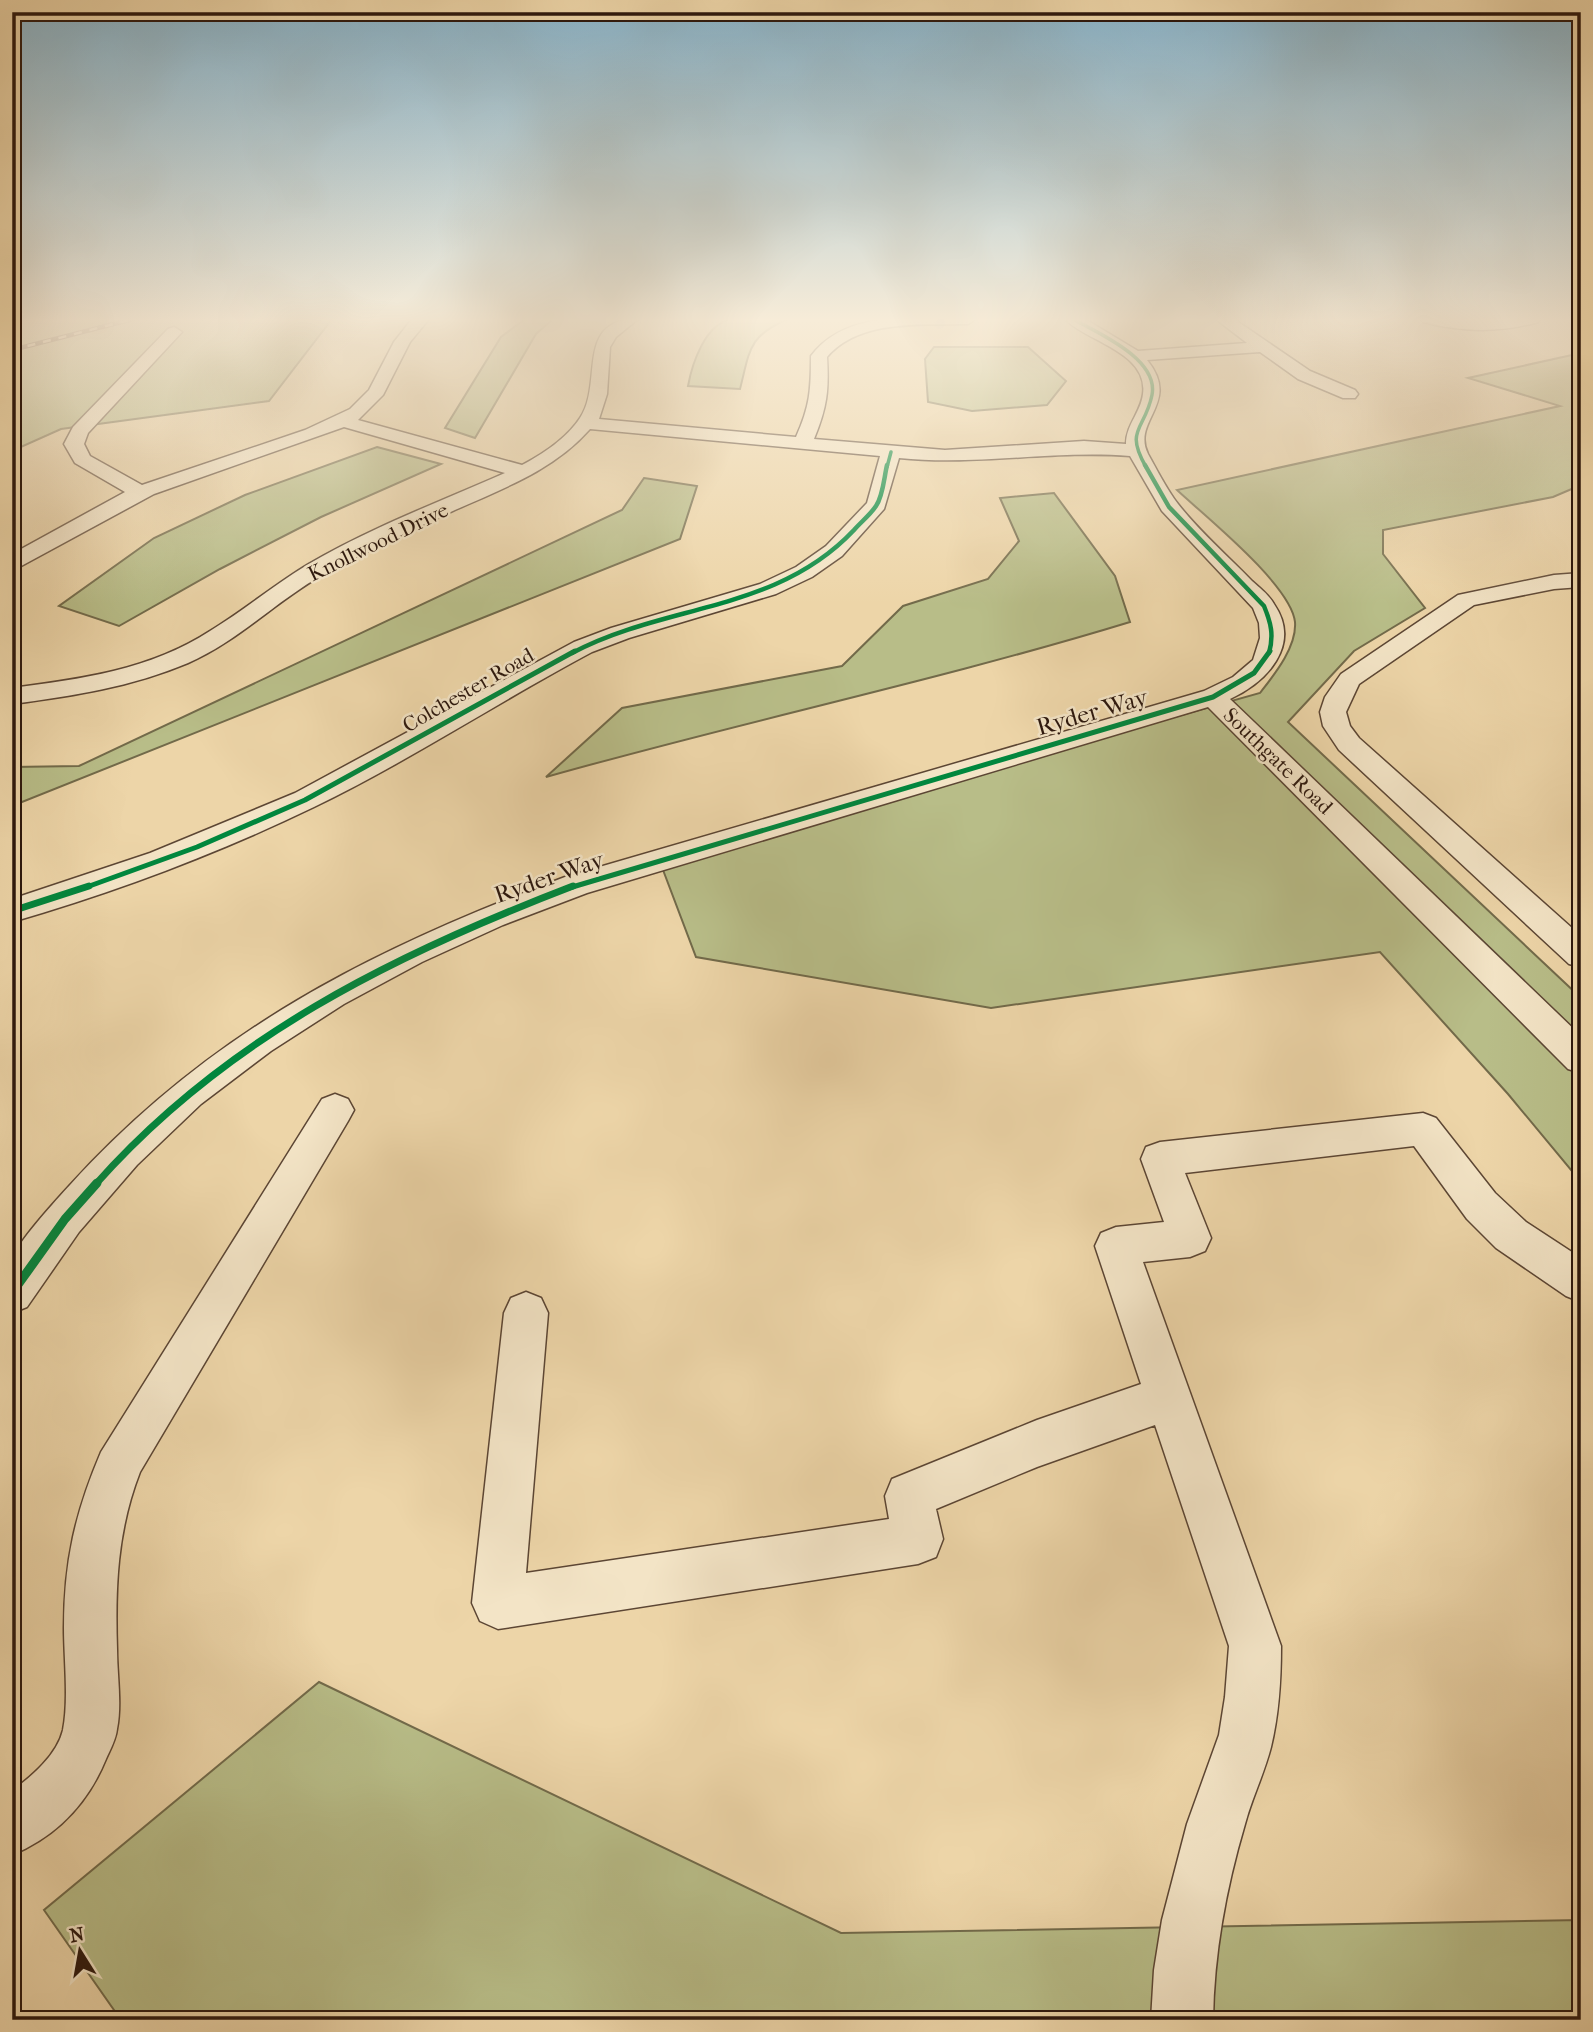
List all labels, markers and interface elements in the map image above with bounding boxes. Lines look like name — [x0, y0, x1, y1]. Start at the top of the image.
street label: Knollwood Drive — [304, 498, 452, 586]
street label: Colchester Road — [398, 642, 538, 737]
street label: Ryder Way — [1033, 682, 1152, 741]
street label: Southgate Road — [1218, 703, 1338, 820]
street label: Ryder Way — [490, 845, 609, 909]
north arrow — [46, 1916, 116, 1986]
text: N — [68, 1923, 87, 1947]

